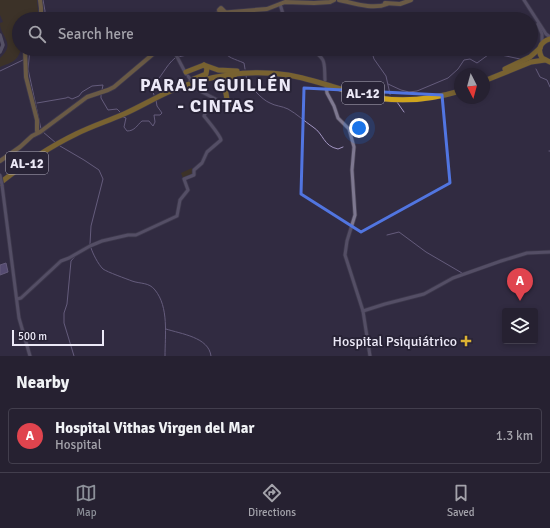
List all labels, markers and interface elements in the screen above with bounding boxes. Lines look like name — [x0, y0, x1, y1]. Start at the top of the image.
search box — [12, 12, 538, 56]
icon: search — [26, 23, 48, 45]
text: Search here — [58, 25, 134, 43]
north arrow — [454, 68, 490, 104]
district label: PARAJE GUILLÉN - CINTAS — [140, 74, 292, 117]
road number: AL-12 — [342, 82, 384, 104]
your location — [349, 118, 369, 138]
road number: AL-12 — [6, 152, 48, 174]
pin: A — [507, 268, 533, 301]
map controls — [502, 308, 538, 344]
button: layers — [502, 308, 538, 344]
scale bar — [12, 328, 104, 347]
text: 500 m — [18, 330, 47, 343]
place label: Hospital Psiquiátrico — [333, 333, 457, 350]
marker: Hospital Psiquiátrico — [460, 335, 472, 347]
text: Nearby — [16, 372, 69, 393]
text: Hospital Vithas Virgen del Mar — [55, 419, 254, 437]
text: A — [26, 428, 34, 444]
text: 1.3 km — [496, 428, 533, 444]
text: Hospital — [55, 437, 102, 453]
tab: Map — [75, 482, 97, 519]
tab: Directions — [248, 482, 296, 519]
tab: Saved — [447, 482, 475, 519]

